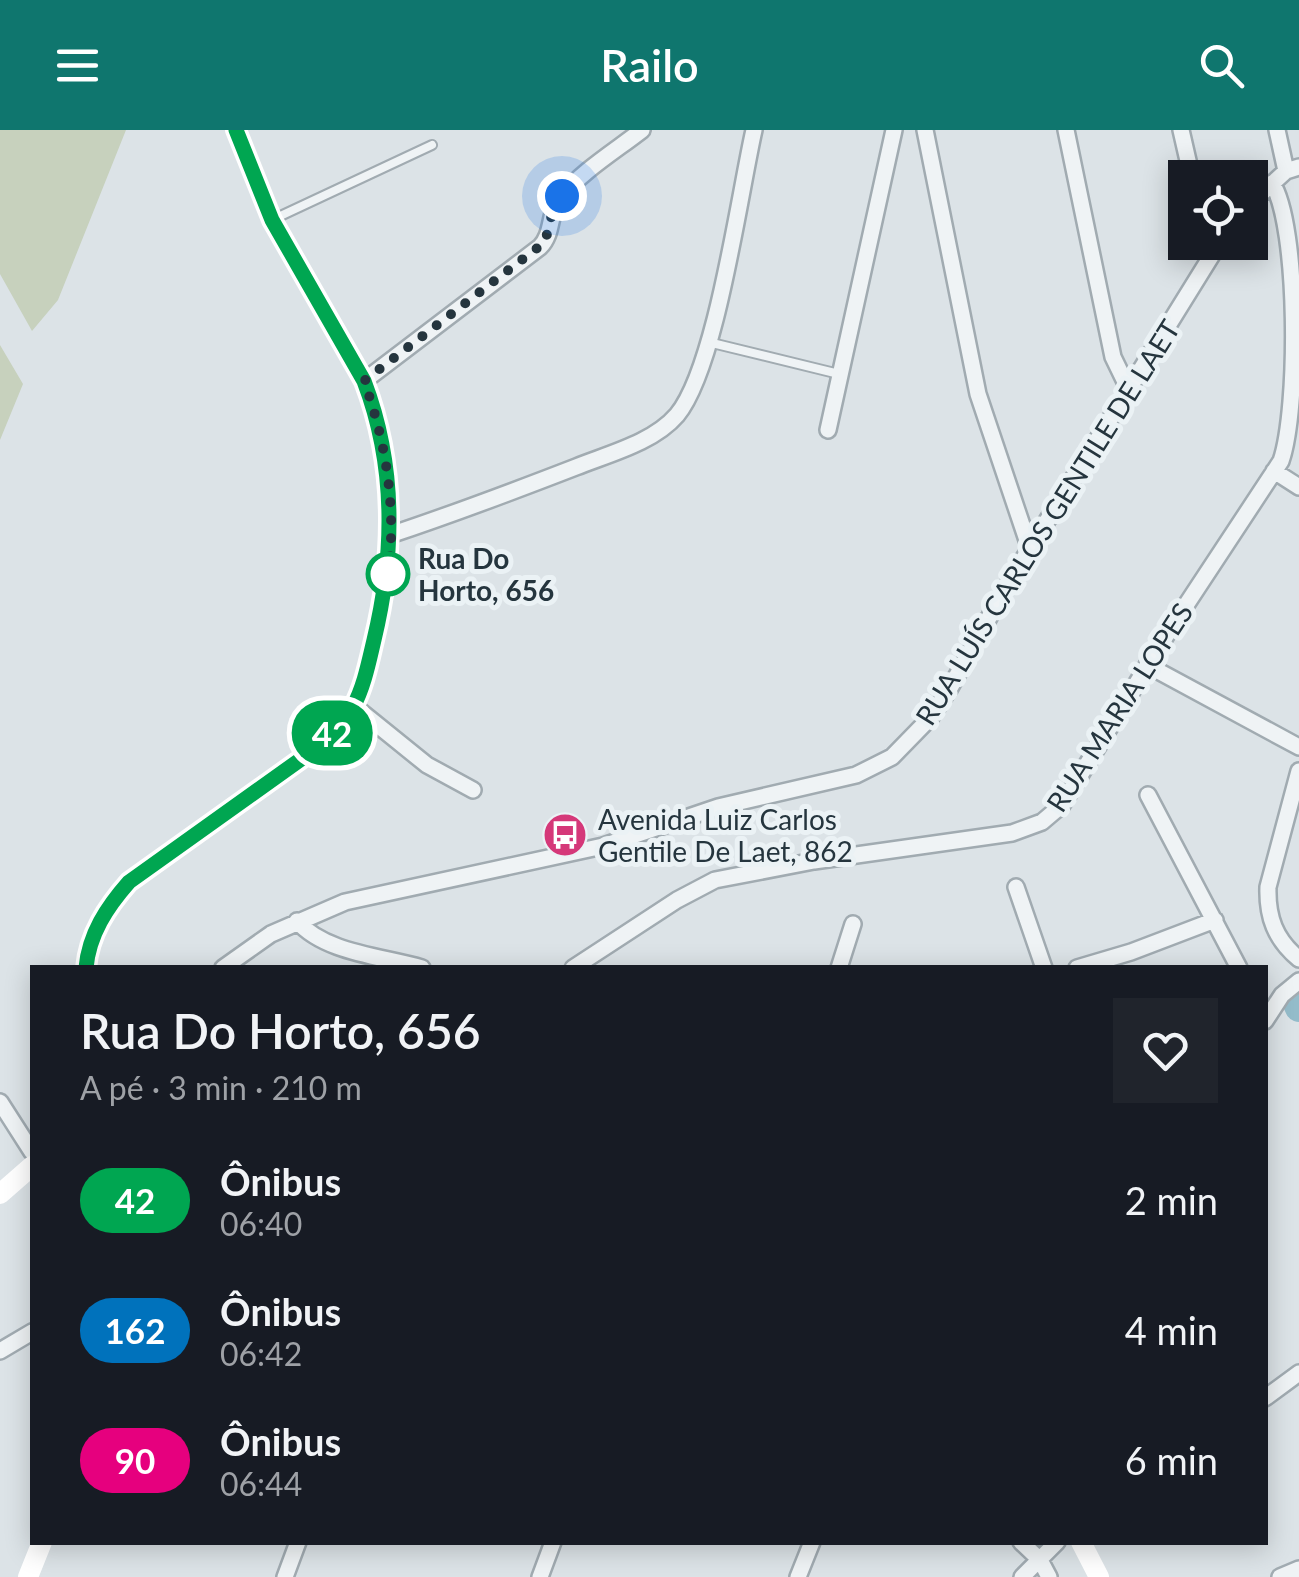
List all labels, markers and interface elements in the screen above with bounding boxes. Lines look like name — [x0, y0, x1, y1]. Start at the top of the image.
icon: menu — [50, 38, 105, 93]
text: Railo — [600, 38, 699, 92]
icon: search — [1194, 38, 1249, 93]
map controls — [1168, 160, 1268, 260]
button: locate — [1168, 160, 1268, 260]
your location — [537, 171, 587, 221]
street label: RUA LUÍS CARLOS GENTILE DE LAET — [908, 313, 1187, 731]
place label: Rua Do Horto, 656 — [418, 541, 554, 607]
marker: Rua Do Horto, 656 — [367, 553, 409, 595]
street label: RUA MARIA LOPES — [1039, 596, 1199, 818]
line badge: 42 — [287, 700, 377, 766]
text: 42 — [312, 712, 352, 754]
place label: Avenida Luiz Carlos Gentile De Laet, 862 — [598, 802, 853, 868]
bus stop icon: Avenida Luiz Carlos Gentile De Laet, 862 — [542, 812, 588, 858]
button: heart — [1113, 998, 1218, 1103]
text: Rua Do Horto, 656 — [80, 1002, 481, 1059]
text: A pé · 3 min · 210 m — [80, 1068, 362, 1107]
text: Ônibus — [220, 1158, 341, 1204]
text: 2 min — [1125, 1177, 1218, 1223]
text: 42 — [115, 1179, 155, 1221]
text: 06:40 — [220, 1204, 302, 1243]
text: Ônibus — [220, 1288, 341, 1334]
text: 4 min — [1125, 1307, 1218, 1353]
text: 162 — [105, 1309, 165, 1351]
text: 06:42 — [220, 1334, 302, 1373]
text: Ônibus — [220, 1418, 341, 1464]
text: 6 min — [1125, 1437, 1218, 1483]
text: 90 — [115, 1439, 155, 1481]
text: 06:44 — [220, 1464, 302, 1503]

